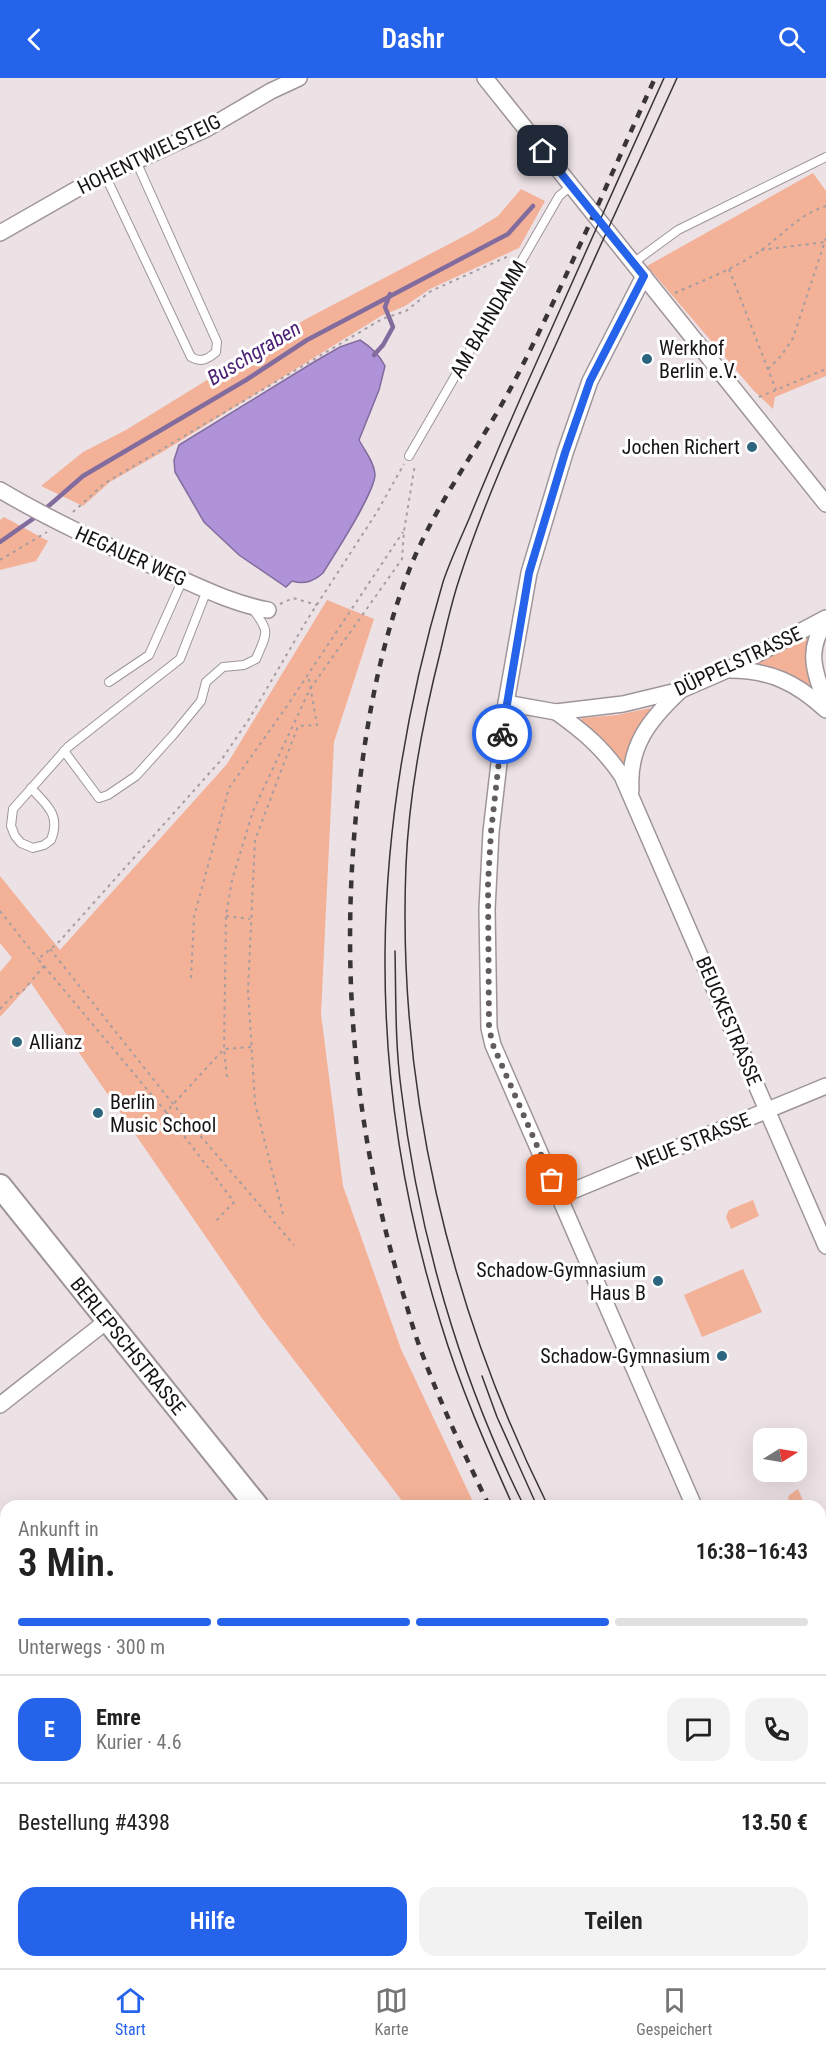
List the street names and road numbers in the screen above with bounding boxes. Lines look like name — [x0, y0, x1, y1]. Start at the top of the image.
street label: HOHENTWIELSTEIG — [73, 109, 225, 199]
street label: AM BAHNDAMM — [445, 256, 531, 382]
street label: HEGAUER WEG — [72, 521, 190, 591]
street label: DÜPPELSTRASSE — [670, 621, 806, 701]
street label: BEUCKESTRASSE — [691, 953, 767, 1089]
street label: NEUE STRASSE — [632, 1107, 754, 1175]
street label: BERLEPSCHSTRASSE — [65, 1272, 191, 1420]

